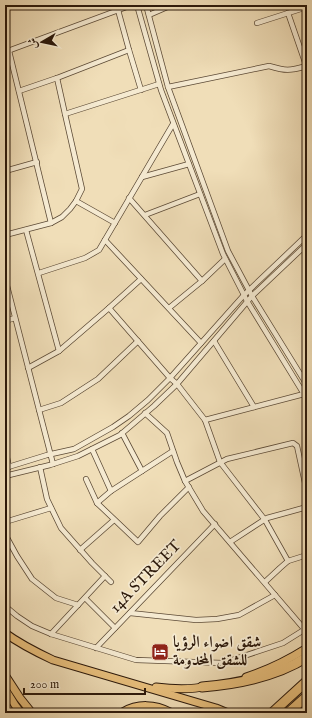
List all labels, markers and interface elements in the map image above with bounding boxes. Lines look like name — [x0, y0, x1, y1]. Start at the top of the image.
north arrow — [22, 22, 62, 62]
text: ش — [25, 37, 41, 50]
street label: 14A STREET — [106, 536, 186, 618]
place label: شقق اضواء الرؤيا للشقق المخدومة — [173, 633, 261, 671]
hotel icon: شقق اضواء الرؤيا للشقق المخدومة — [150, 642, 170, 662]
scale bar — [24, 670, 145, 696]
text: 200 m — [30, 677, 59, 692]

